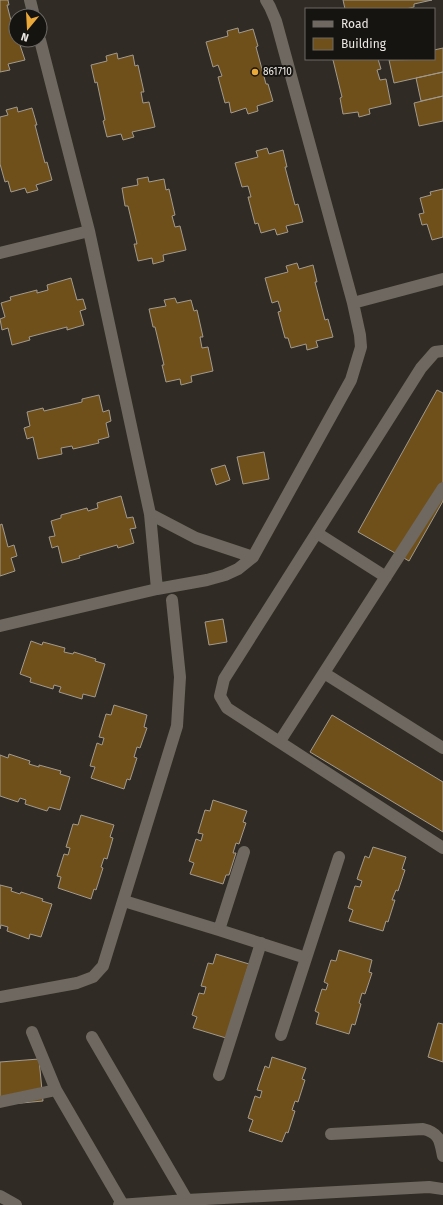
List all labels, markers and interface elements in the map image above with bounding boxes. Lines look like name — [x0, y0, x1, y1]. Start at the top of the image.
north arrow — [8, 8, 48, 48]
legend — [305, 8, 435, 60]
text: Road — [341, 17, 369, 31]
text: N — [20, 30, 31, 44]
text: Building — [341, 37, 387, 51]
place label: 861710 — [263, 66, 292, 78]
marker: 861710 — [250, 67, 260, 77]

